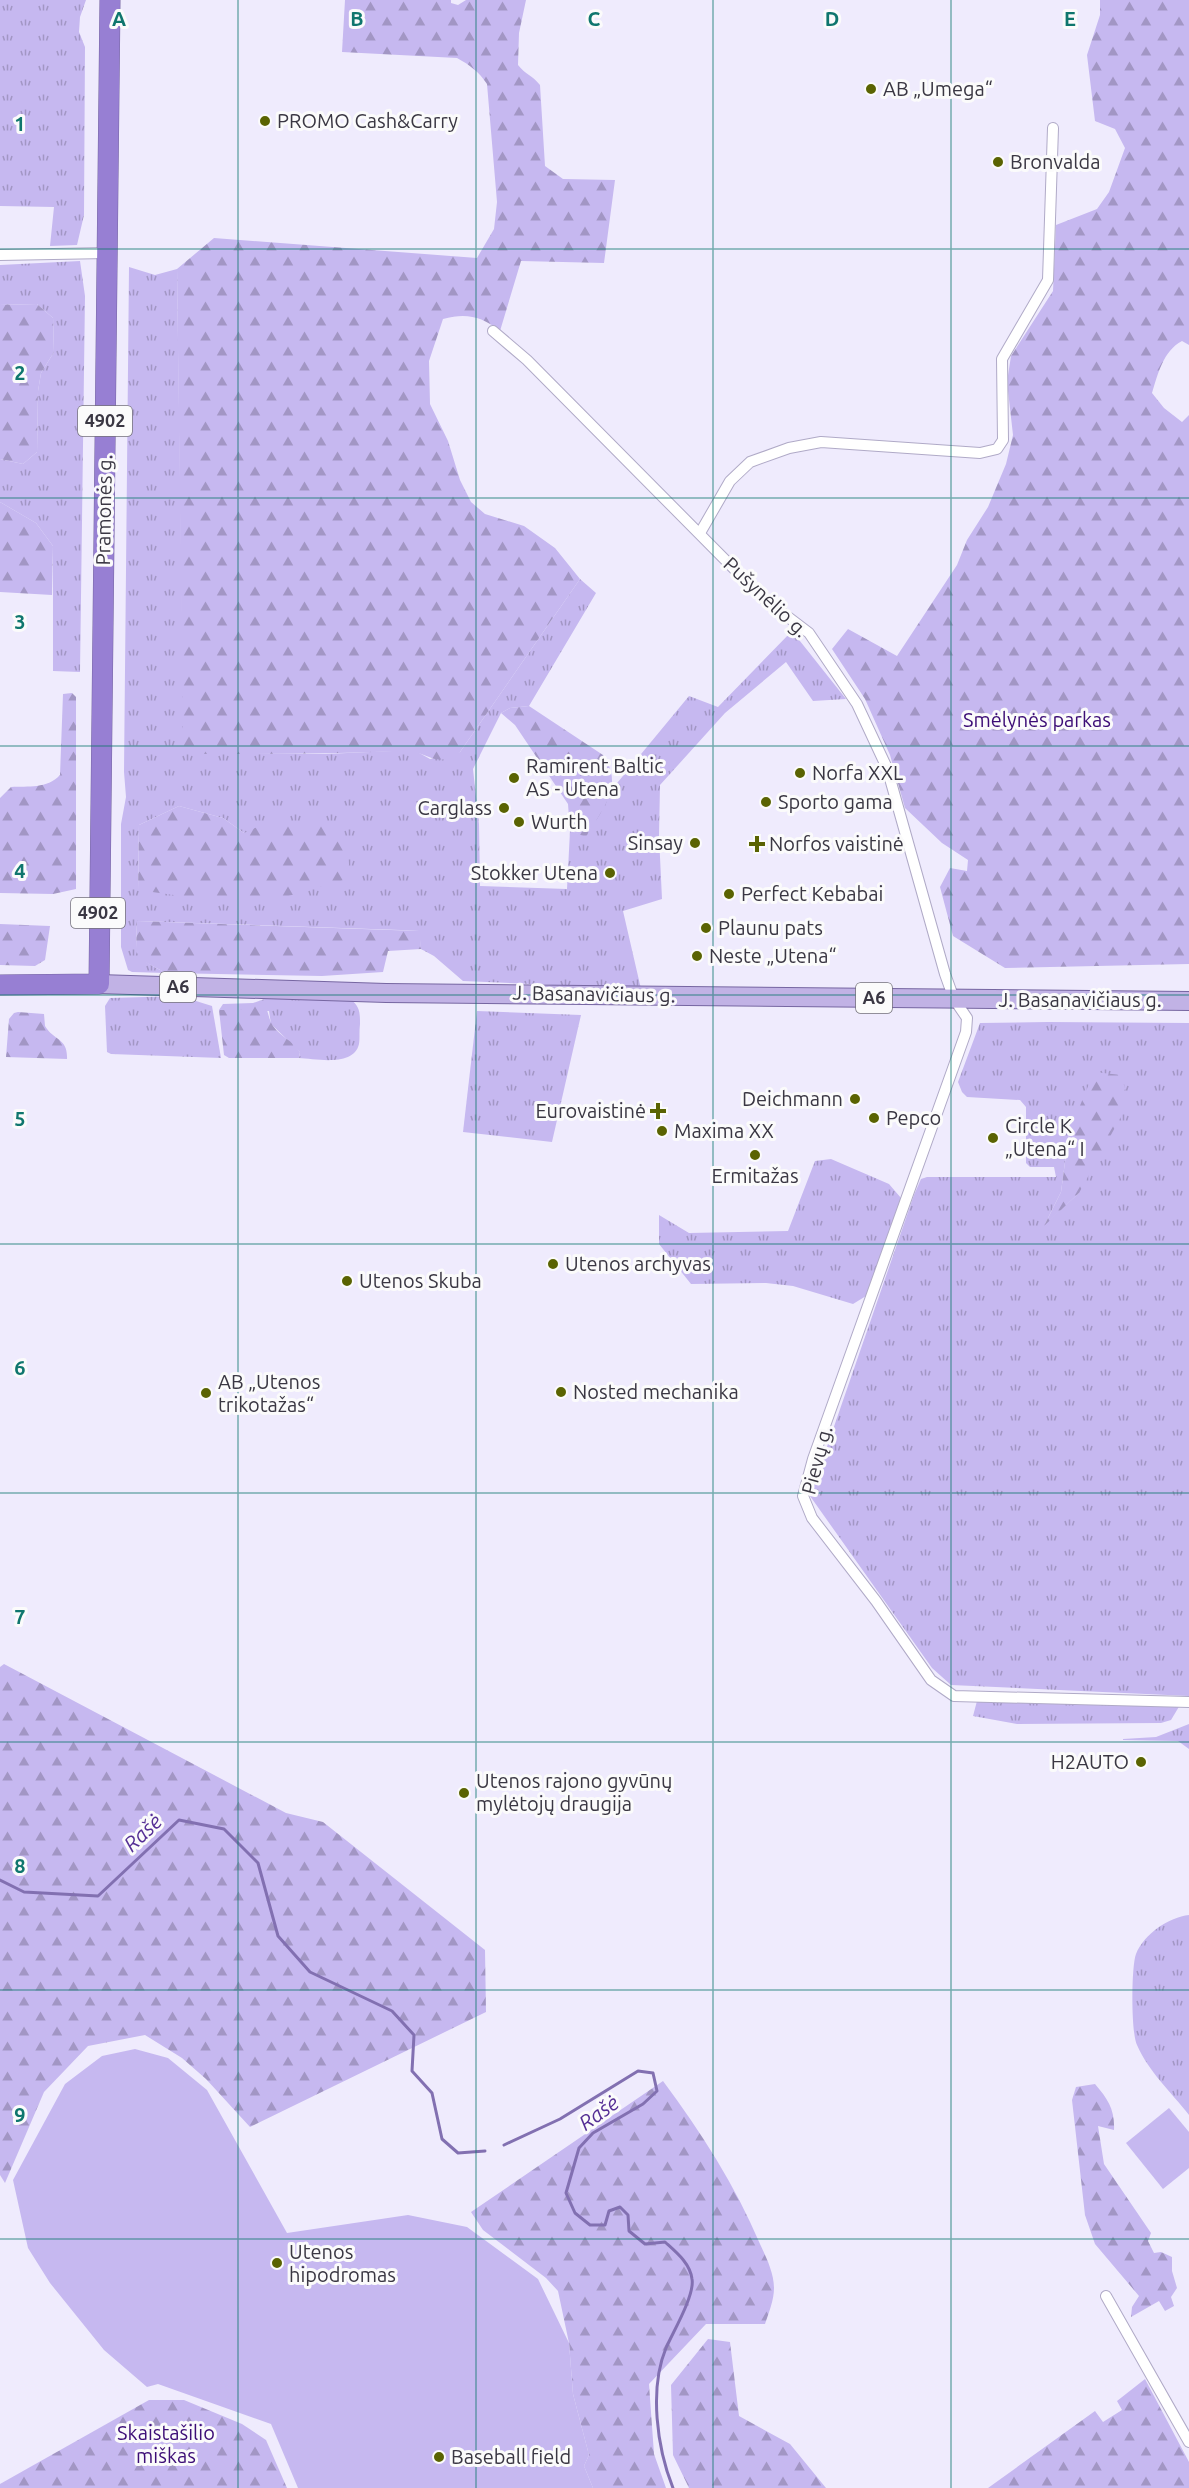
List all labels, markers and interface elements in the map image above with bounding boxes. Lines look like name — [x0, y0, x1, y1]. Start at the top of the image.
text: A — [112, 7, 126, 30]
text: B — [350, 7, 364, 30]
text: C — [588, 7, 601, 30]
text: D — [825, 7, 839, 30]
text: E — [1064, 7, 1076, 30]
place label: AB „Umega“ — [883, 77, 993, 100]
marker: AB „Umega“ — [864, 82, 878, 96]
place label: PROMO Cash&Carry — [277, 109, 458, 132]
text: 1 — [14, 112, 26, 135]
marker: PROMO Cash&Carry — [258, 114, 272, 128]
place label: Bronvalda — [1010, 150, 1101, 173]
marker: Bronvalda — [991, 155, 1005, 169]
text: 2 — [14, 361, 26, 384]
road number: 4902 — [78, 406, 132, 436]
street label: Pramonės g. — [91, 454, 116, 566]
street label: Pušynėlio g. — [719, 552, 813, 642]
text: 3 — [14, 610, 26, 633]
park label: Smėlynės parkas — [963, 708, 1111, 731]
place label: Ramirent Baltic AS - Utena — [526, 754, 664, 800]
place label: Norfa XXL — [812, 761, 903, 784]
marker: Norfa XXL — [793, 766, 807, 780]
marker: Ramirent Baltic AS - Utena — [507, 771, 521, 785]
place label: Sporto gama — [778, 790, 893, 813]
marker: Sporto gama — [759, 795, 773, 809]
place label: Carglass — [417, 796, 492, 819]
marker: Carglass — [497, 801, 511, 815]
place label: Wurth — [531, 810, 588, 833]
marker: Wurth — [512, 815, 526, 829]
place label: Sinsay — [628, 831, 683, 854]
place label: Norfos vaistinė — [769, 832, 904, 855]
marker: Sinsay — [688, 836, 702, 850]
marker: Norfos vaistinė — [750, 837, 764, 851]
text: 4 — [14, 859, 26, 882]
place label: Stokker Utena — [471, 861, 598, 884]
marker: Stokker Utena — [603, 866, 617, 880]
place label: Perfect Kebabai — [741, 882, 883, 905]
marker: Perfect Kebabai — [722, 887, 736, 901]
road number: 4902 — [71, 898, 125, 928]
place label: Plaunu pats — [718, 916, 823, 939]
marker: Plaunu pats — [699, 921, 713, 935]
place label: Neste „Utena“ — [709, 944, 836, 967]
marker: Neste „Utena“ — [690, 949, 704, 963]
road number: A6 — [160, 972, 196, 1002]
street label: J. Basanavičiaus g. — [512, 981, 676, 1006]
road number: A6 — [856, 983, 892, 1013]
street label: J. Basanavičiaus g. — [998, 988, 1162, 1011]
place label: Deichmann — [742, 1087, 843, 1110]
marker: Deichmann — [848, 1092, 862, 1106]
place label: Eurovaistinė — [536, 1099, 646, 1122]
marker: Eurovaistinė — [651, 1104, 665, 1118]
place label: Pepco — [886, 1106, 941, 1129]
text: 5 — [14, 1107, 26, 1130]
marker: Pepco — [867, 1111, 881, 1125]
place label: Circle K „Utena“ I — [1005, 1114, 1085, 1160]
place label: Maxima XX — [674, 1119, 774, 1142]
marker: Maxima XX — [655, 1124, 669, 1138]
marker: Circle K „Utena“ I — [986, 1131, 1000, 1145]
marker: Ermitažas — [748, 1148, 762, 1162]
place label: Ermitažas — [711, 1164, 799, 1187]
place label: Utenos archyvas — [565, 1252, 711, 1275]
marker: Utenos archyvas — [546, 1257, 560, 1271]
place label: Utenos Skuba — [359, 1269, 482, 1292]
marker: Utenos Skuba — [340, 1274, 354, 1288]
text: 6 — [14, 1356, 26, 1379]
place label: AB „Utenos trikotažas“ — [218, 1370, 320, 1416]
place label: Nosted mechanika — [573, 1380, 739, 1403]
marker: Nosted mechanika — [554, 1385, 568, 1399]
marker: AB „Utenos trikotažas“ — [199, 1386, 213, 1400]
street label: Pievų g. — [796, 1423, 837, 1497]
text: 7 — [14, 1605, 26, 1628]
place label: H2AUTO — [1051, 1750, 1129, 1773]
marker: H2AUTO — [1134, 1755, 1148, 1769]
place label: Utenos rajono gyvūnų mylėtojų draugija — [476, 1769, 672, 1815]
marker: Utenos rajono gyvūnų mylėtojų draugija — [457, 1786, 471, 1800]
water label: Rašė — [118, 1808, 167, 1856]
text: 8 — [14, 1854, 26, 1877]
water label: Rašė — [574, 2090, 623, 2135]
text: 9 — [14, 2103, 26, 2126]
place label: Utenos hipodromas — [289, 2240, 396, 2286]
marker: Utenos hipodromas — [270, 2256, 284, 2270]
park label: Skaistašilio miškas — [117, 2421, 215, 2467]
place label: Baseball field — [451, 2445, 571, 2468]
marker: Baseball field — [432, 2450, 446, 2464]

